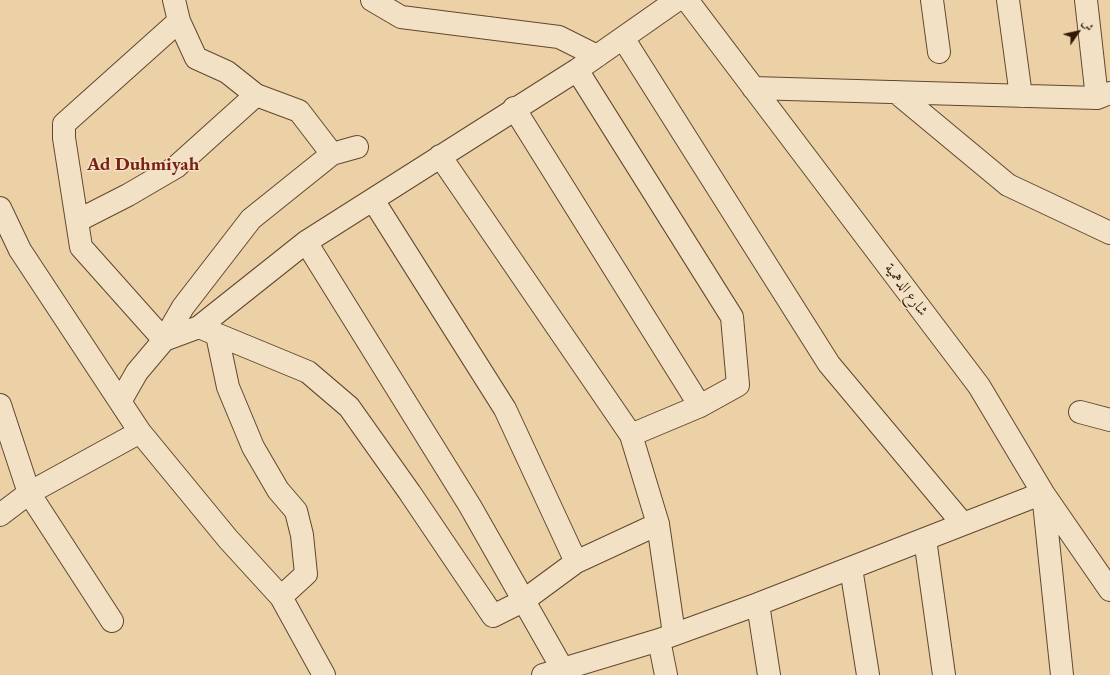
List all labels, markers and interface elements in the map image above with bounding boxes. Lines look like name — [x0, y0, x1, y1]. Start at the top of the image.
north arrow — [1058, 12, 1098, 52]
text: ش — [1079, 17, 1097, 34]
district label: Ad Duhmiyah — [87, 154, 199, 176]
street label: شارع الدهمية — [880, 260, 932, 320]

